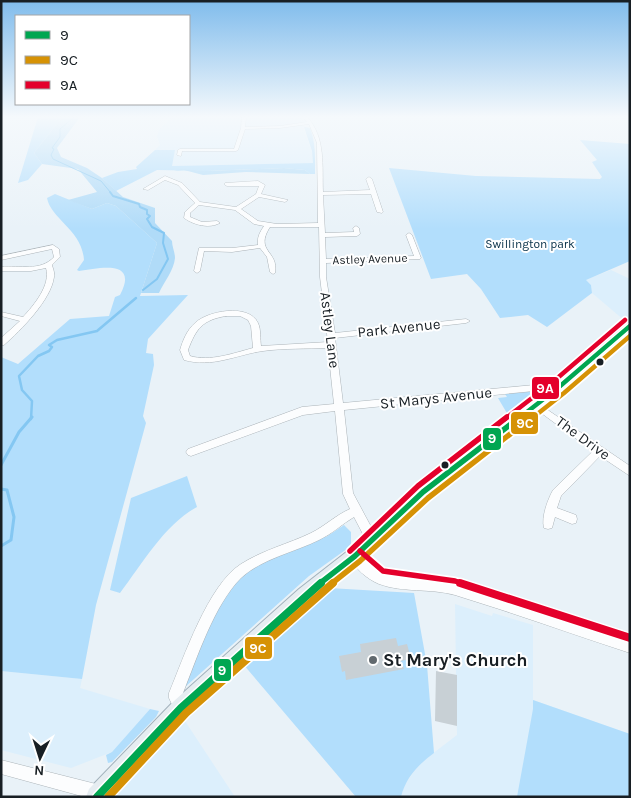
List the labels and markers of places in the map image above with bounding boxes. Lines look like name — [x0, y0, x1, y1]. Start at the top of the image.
unlabelled marker — [595, 357, 605, 367]
unlabelled marker — [440, 460, 450, 470]
place label: St Mary's Church — [383, 649, 528, 671]
marker: St Mary's Church — [367, 654, 379, 666]

